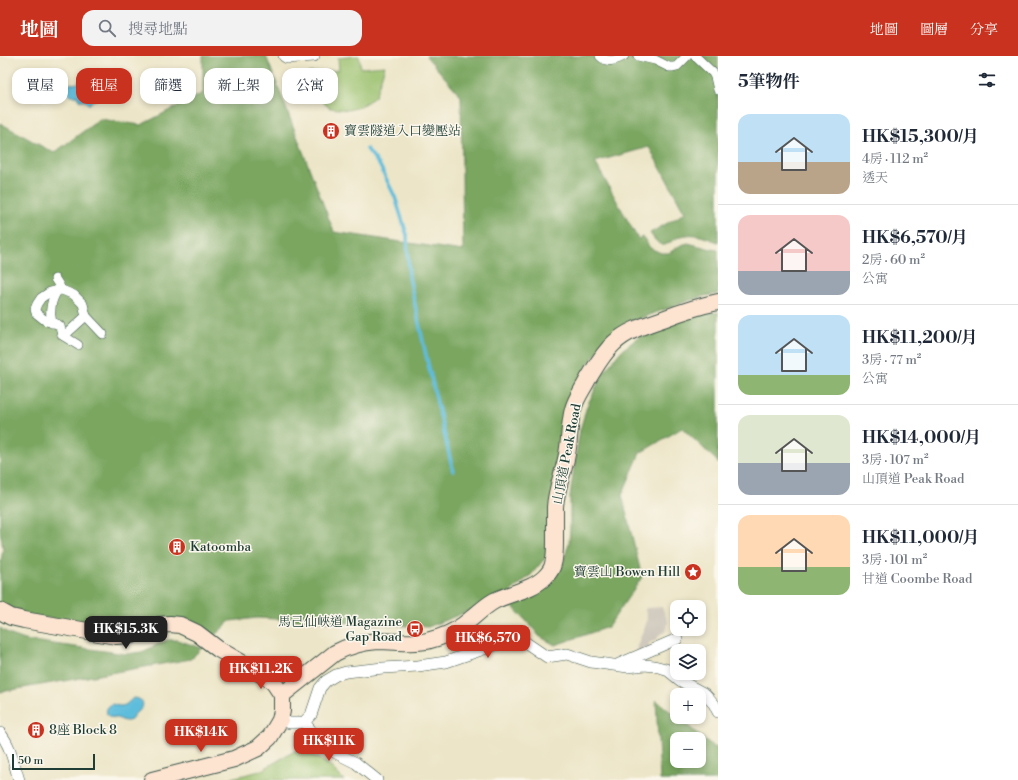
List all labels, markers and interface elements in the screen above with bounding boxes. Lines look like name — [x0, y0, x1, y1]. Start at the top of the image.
search box — [82, 10, 362, 46]
icon: search — [96, 17, 118, 39]
text: 地圖 — [20, 18, 58, 42]
text: 搜尋地點 — [128, 20, 188, 39]
text: 地圖 — [870, 21, 898, 39]
text: 圖層 — [920, 21, 948, 39]
text: 分享 — [970, 21, 998, 39]
chip: 買屋 — [12, 68, 68, 104]
chip: 租屋 — [76, 68, 132, 104]
chip: 篩選 — [140, 68, 196, 104]
chip: 新上架 — [204, 68, 274, 104]
chip: 公寓 — [282, 68, 338, 104]
icon: filters — [976, 69, 998, 91]
text: 5筆物件 — [738, 71, 800, 93]
building icon: 寶雲隧道入口變壓站 — [321, 121, 341, 141]
place label: 寶雲隧道入口變壓站 — [344, 123, 461, 139]
text: HK$15,300/月 — [862, 126, 979, 148]
icon: home — [770, 130, 818, 178]
text: 4房 · 112 m² — [862, 151, 928, 167]
text: 透天 — [862, 170, 888, 186]
text: HK$6,570/月 — [862, 227, 968, 249]
icon: home — [770, 231, 818, 279]
text: 2房 · 60 m² — [862, 252, 925, 268]
text: 公寓 — [862, 271, 888, 287]
text: HK$11,200/月 — [862, 327, 978, 349]
icon: home — [770, 331, 818, 379]
text: 3房 · 77 m² — [862, 352, 921, 368]
text: 公寓 — [862, 371, 888, 387]
street label: 山頂道 Peak Road — [549, 402, 585, 506]
text: HK$14,000/月 — [862, 427, 981, 449]
icon: home — [770, 431, 818, 479]
text: 3房 · 107 m² — [862, 452, 929, 468]
text: 山頂道 Peak Road — [862, 471, 965, 487]
text: HK$11,000/月 — [862, 527, 980, 549]
icon: home — [770, 531, 818, 579]
building icon: Katoomba — [167, 537, 187, 557]
place label: Katoomba — [190, 539, 251, 555]
text: 3房 · 101 m² — [862, 552, 927, 568]
place icon: 寶雲山 Bowen Hill — [683, 562, 703, 582]
place label: 寶雲山 Bowen Hill — [574, 564, 680, 580]
text: 甘道 Coombe Road — [862, 571, 972, 587]
map controls — [670, 600, 706, 768]
button: locate — [670, 600, 706, 636]
place label: 馬己仙峽道 Magazine Gap Road — [278, 614, 403, 645]
pin: HK$15.3K — [85, 616, 167, 650]
bus stop icon: 馬己仙峽道 Magazine Gap Road — [405, 619, 425, 639]
text: HK$15.3K — [93, 621, 159, 637]
pin: HK$6,570 — [447, 625, 529, 659]
text: HK$6,570 — [455, 630, 521, 646]
button: layers — [670, 644, 706, 680]
pin: HK$11.2K — [220, 656, 302, 690]
text: HK$11.2K — [229, 661, 293, 677]
button: + — [670, 688, 706, 724]
pin: HK$14K — [168, 719, 234, 753]
building icon: 8座 Block 8 — [26, 720, 46, 740]
place label: 8座 Block 8 — [49, 722, 117, 738]
text: HK$14K — [174, 724, 228, 740]
pin: HK$11K — [296, 728, 362, 762]
button: − — [670, 732, 706, 768]
text: HK$11K — [303, 733, 355, 749]
scale bar — [12, 752, 95, 771]
text: 50 m — [18, 754, 43, 768]

